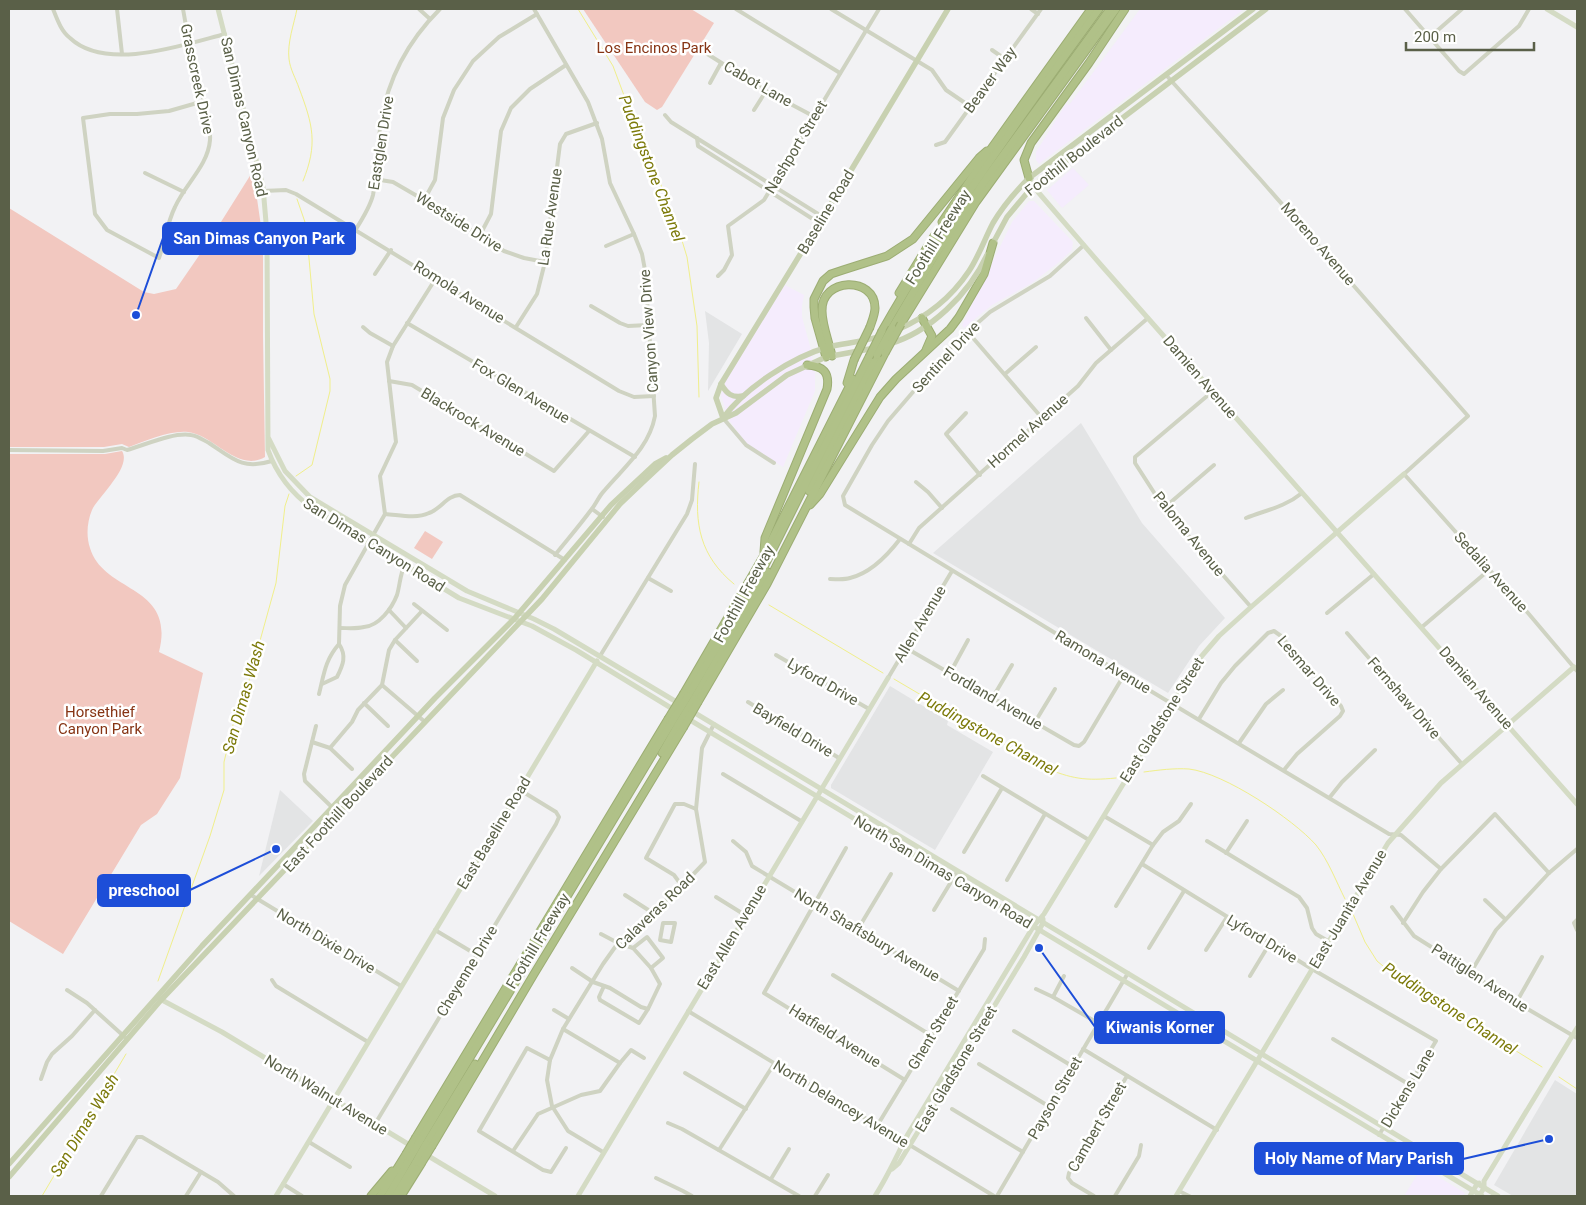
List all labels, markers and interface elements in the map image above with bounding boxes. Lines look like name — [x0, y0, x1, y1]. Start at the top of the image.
scale bar — [1406, 20, 1534, 52]
street label: Grasscreek Drive — [177, 22, 217, 136]
text: 200 m — [1414, 28, 1456, 46]
street label: San Dimas Canyon Road — [217, 35, 271, 199]
park label: Los Encinos Park — [597, 39, 712, 57]
street label: Beaver Way — [960, 43, 1020, 117]
street label: Cabot Lane — [721, 57, 795, 111]
water label: Puddingstone Channel — [615, 92, 688, 244]
street label: Eastglen Drive — [365, 95, 397, 191]
street label: Nashport Street — [761, 97, 831, 197]
street label: Foothill Boulevard — [1021, 112, 1127, 200]
street label: La Rue Avenue — [534, 167, 566, 267]
street label: Baseline Road — [794, 167, 858, 257]
street label: Foothill Freeway — [902, 186, 974, 288]
street label: Westside Drive — [412, 188, 506, 256]
street label: Moreno Avenue — [1277, 199, 1359, 289]
callout: San Dimas Canyon Park — [163, 223, 355, 254]
text: San Dimas Canyon Park — [173, 229, 345, 248]
street label: Romola Avenue — [410, 257, 508, 327]
street label: Canyon View Drive — [636, 269, 662, 393]
street label: Sentinel Drive — [908, 318, 984, 396]
street label: Damien Avenue — [1159, 332, 1241, 422]
street label: Fox Glen Avenue — [469, 355, 573, 427]
street label: Blackrock Avenue — [418, 384, 528, 460]
street label: Hormel Avenue — [984, 390, 1072, 472]
street label: Paloma Avenue — [1149, 488, 1229, 580]
street label: San Dimas Canyon Road — [300, 494, 448, 596]
street label: Sedalia Avenue — [1450, 528, 1532, 616]
street label: Foothill Freeway — [710, 542, 778, 646]
street label: Allen Avenue — [890, 582, 950, 666]
street label: Ramona Avenue — [1052, 626, 1154, 698]
street label: Lesmar Drive — [1273, 632, 1345, 710]
water label: San Dimas Wash — [218, 638, 269, 756]
street label: Damien Avenue — [1435, 643, 1517, 733]
street label: Fernshaw Drive — [1364, 653, 1444, 743]
street label: Lyford Drive — [784, 654, 862, 710]
street label: East Gladstone Street — [1116, 654, 1208, 786]
street label: Fordland Avenue — [940, 662, 1046, 734]
water label: Puddingstone Channel — [915, 687, 1061, 780]
street label: Bayfield Drive — [750, 699, 836, 761]
park label: Horsethief Canyon Park — [58, 703, 142, 738]
street label: East Foothill Boulevard — [279, 752, 397, 876]
street label: East Baseline Road — [453, 774, 535, 892]
street label: North San Dimas Canyon Road — [850, 811, 1036, 933]
street label: East Juanita Avenue — [1305, 846, 1391, 972]
street label: Calaveras Road — [611, 869, 699, 953]
callout: preschool — [98, 875, 190, 906]
text: preschool — [108, 881, 180, 900]
street label: East Allen Avenue — [694, 881, 770, 993]
street label: North Shaftsbury Avenue — [791, 884, 943, 986]
street label: Foothill Freeway — [502, 890, 574, 992]
street label: North Dixie Drive — [274, 905, 378, 977]
street label: Lyford Drive — [1224, 911, 1300, 967]
street label: Cheyenne Drive — [433, 922, 501, 1020]
street label: Pattiglen Avenue — [1428, 940, 1532, 1016]
water label: Puddingstone Channel — [1379, 958, 1520, 1059]
street label: Ghent Street — [904, 993, 962, 1073]
street label: Hatfield Avenue — [786, 1001, 884, 1071]
street label: East Gladstone Street — [911, 1003, 1001, 1135]
callout: Kiwanis Korner — [1095, 1012, 1224, 1043]
text: Kiwanis Korner — [1106, 1018, 1214, 1037]
street label: Dickens Lane — [1377, 1045, 1439, 1131]
street label: North Walnut Avenue — [261, 1051, 391, 1139]
street label: Payson Street — [1024, 1053, 1086, 1143]
street label: North Delancey Avenue — [770, 1056, 912, 1152]
water label: San Dimas Wash — [46, 1070, 123, 1180]
street label: Cambert Street — [1064, 1079, 1130, 1175]
callout: Holy Name of Mary Parish — [1255, 1143, 1463, 1174]
text: Holy Name of Mary Parish — [1265, 1149, 1453, 1168]

